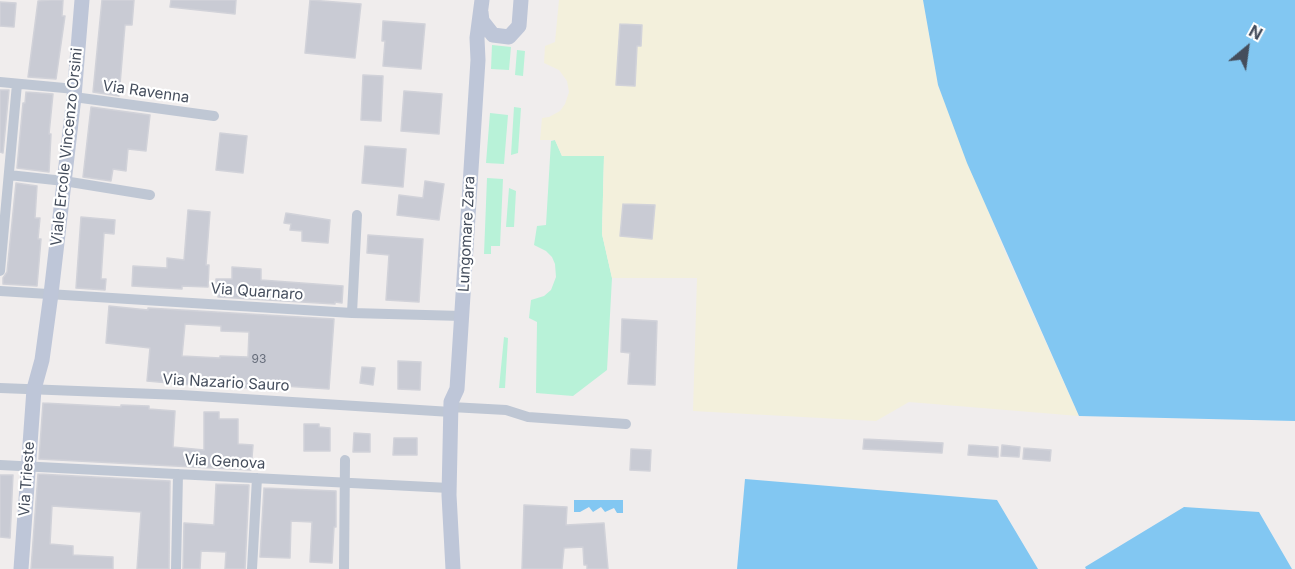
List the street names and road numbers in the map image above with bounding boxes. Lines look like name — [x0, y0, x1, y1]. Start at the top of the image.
street label: Viale Ercole Vincenzo Orsini — [48, 47, 86, 247]
street label: Via Ravenna — [101, 77, 191, 107]
street label: Lungomare Zara — [455, 175, 479, 293]
street label: Via Quarnaro — [210, 280, 304, 304]
street label: Via Nazario Sauro — [162, 371, 290, 395]
street label: Via Trieste — [15, 441, 39, 517]
street label: Via Genova — [184, 451, 266, 473]

